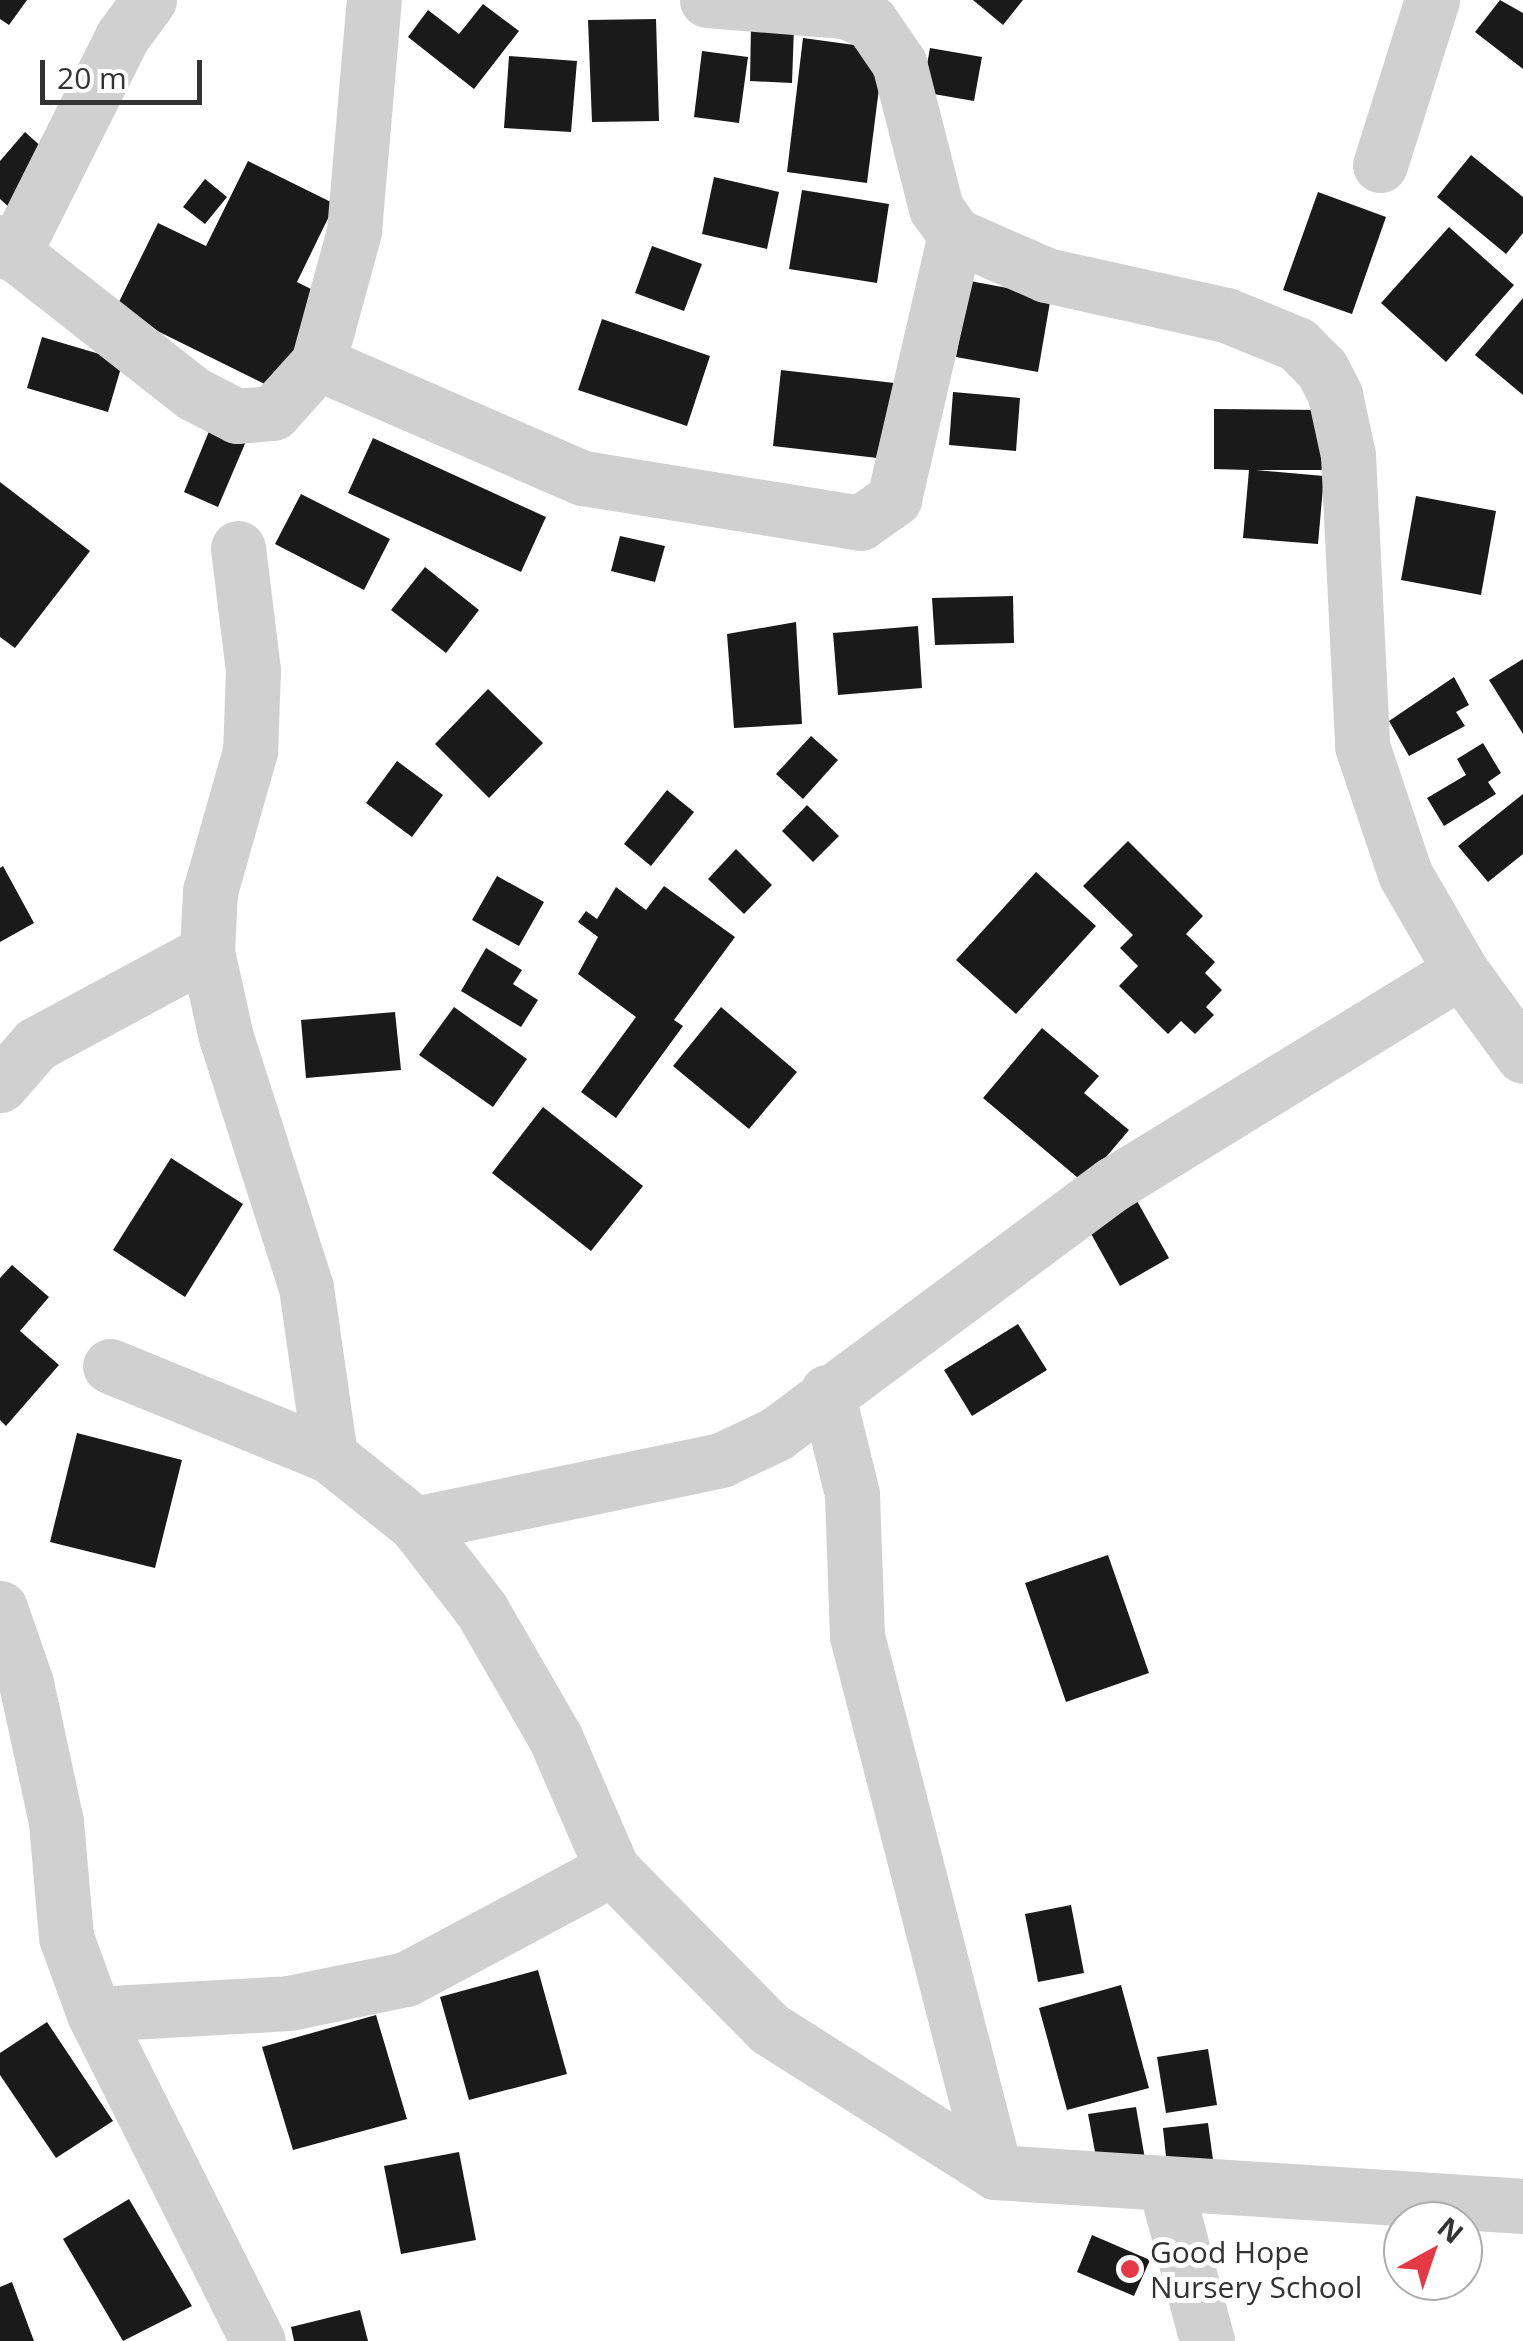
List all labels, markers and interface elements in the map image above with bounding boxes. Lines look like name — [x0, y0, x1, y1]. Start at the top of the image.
scale bar — [45, 40, 208, 102]
text: 20 m — [57, 57, 127, 98]
north arrow — [1383, 2201, 1483, 2301]
text: N — [1430, 2208, 1472, 2251]
place label: Good Hope Nursery School — [1150, 2234, 1362, 2304]
marker: Good Hope Nursery School — [1119, 2258, 1141, 2280]

